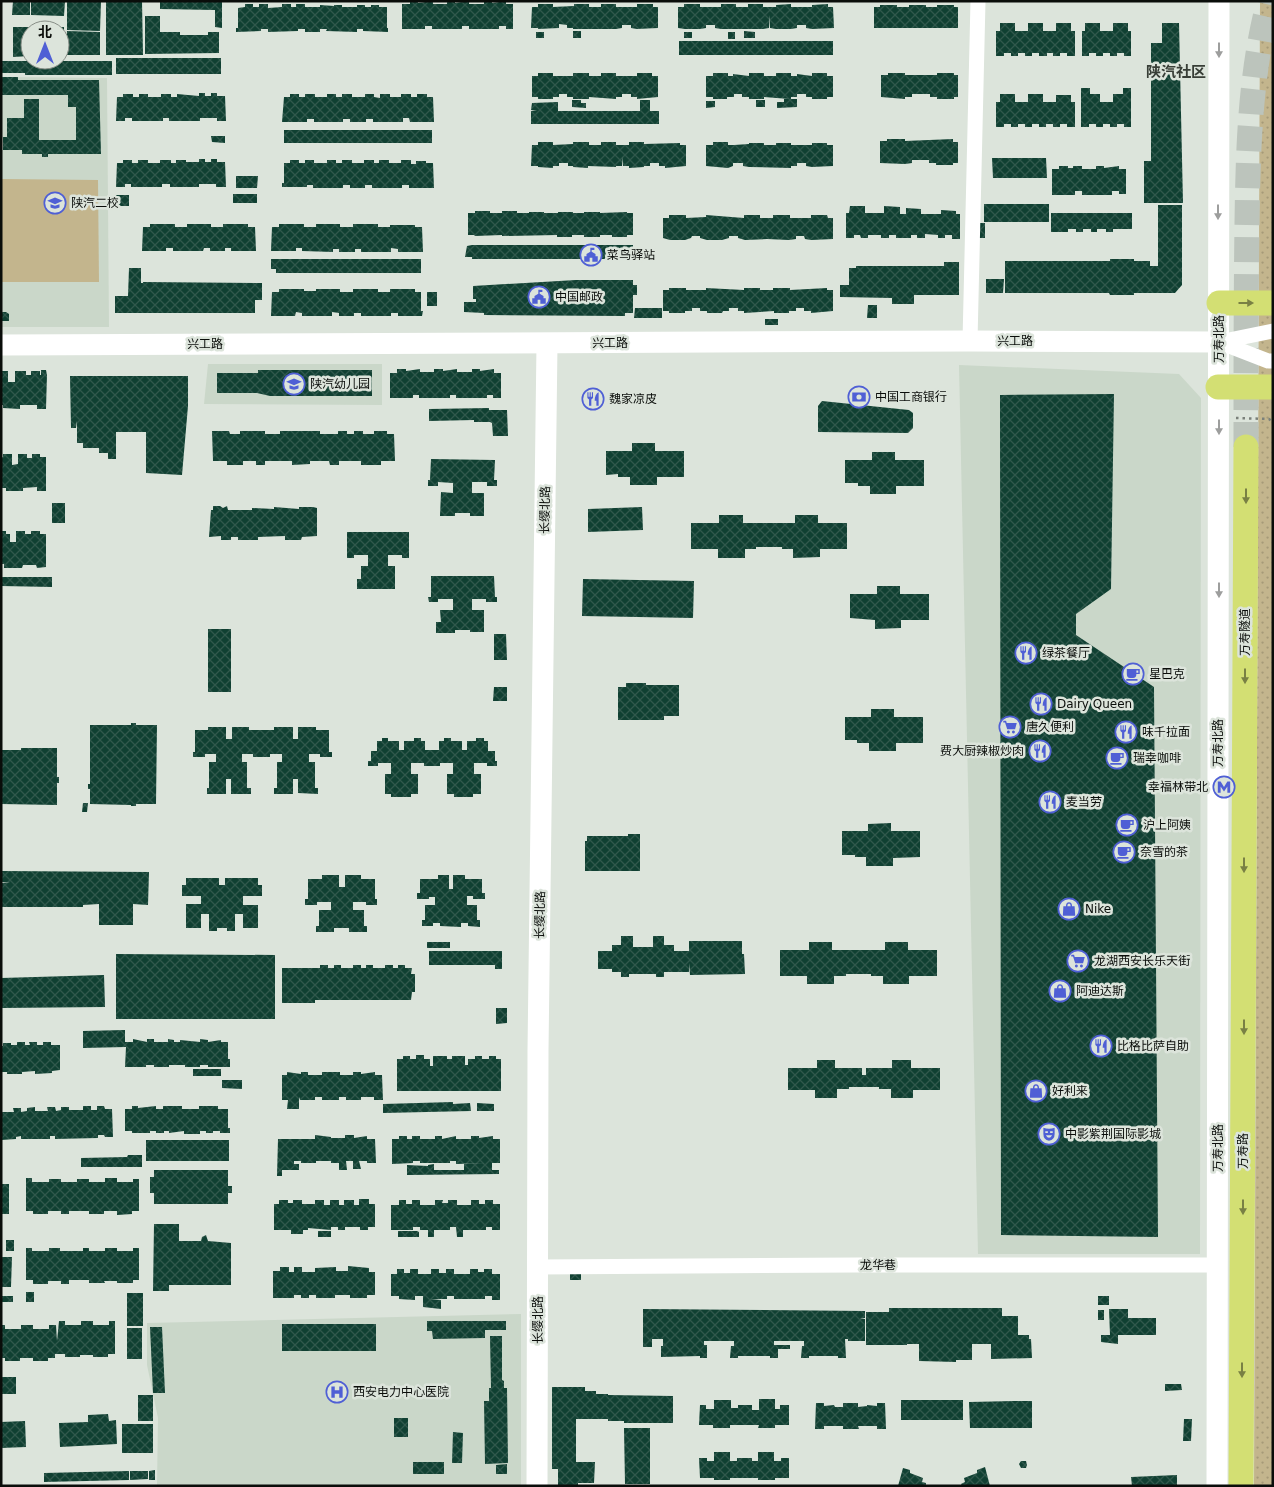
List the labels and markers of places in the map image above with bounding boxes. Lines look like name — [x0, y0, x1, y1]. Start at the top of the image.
school or university icon: 陕汽二校 — [43, 191, 67, 215]
place label: 陕汽二校 — [71, 196, 119, 210]
public building icon: 菜鸟驿站 — [579, 243, 603, 267]
place label: 菜鸟驿站 — [607, 248, 655, 262]
public building icon: 中国邮政 — [527, 285, 551, 309]
place label: 中国邮政 — [555, 290, 603, 304]
school or university icon: 陕汽幼儿园 — [282, 372, 306, 396]
place label: 陕汽幼儿园 — [310, 377, 370, 391]
bank icon: 中国工商银行 — [847, 385, 871, 409]
restaurant icon: 魏家凉皮 — [581, 387, 605, 411]
place label: 中国工商银行 — [875, 390, 947, 404]
place label: 魏家凉皮 — [609, 392, 657, 406]
restaurant icon: 绿茶餐厅 — [1014, 641, 1038, 665]
place label: 绿茶餐厅 — [1042, 646, 1090, 660]
cafe icon: 星巴克 — [1121, 662, 1145, 686]
place label: 星巴克 — [1149, 667, 1185, 681]
restaurant icon: Dairy Queen — [1029, 692, 1053, 716]
place label: Dairy Queen — [1057, 697, 1132, 711]
supermarket icon: 唐久便利 — [998, 715, 1022, 739]
place label: 唐久便利 — [1026, 720, 1074, 734]
restaurant icon: 味千拉面 — [1114, 720, 1138, 744]
place label: 味千拉面 — [1142, 725, 1190, 739]
restaurant icon: 费大厨辣椒炒肉 — [1028, 739, 1052, 763]
place label: 费大厨辣椒炒肉 — [940, 744, 1024, 758]
cafe icon: 瑞幸咖啡 — [1105, 746, 1129, 770]
place label: 瑞幸咖啡 — [1133, 751, 1181, 765]
metro station icon: 幸福林带北 — [1212, 775, 1236, 799]
place label: 幸福林带北 — [1148, 780, 1208, 794]
restaurant icon: 麦当劳 — [1038, 790, 1062, 814]
place label: 麦当劳 — [1066, 795, 1102, 809]
cafe icon: 沪上阿姨 — [1115, 813, 1139, 837]
place label: 沪上阿姨 — [1143, 818, 1191, 832]
cafe icon: 奈雪的茶 — [1112, 840, 1136, 864]
place label: 奈雪的茶 — [1140, 845, 1188, 859]
shop icon: Nike — [1057, 897, 1081, 921]
place label: Nike — [1085, 902, 1111, 916]
supermarket icon: 龙湖西安长乐天街 — [1066, 949, 1090, 973]
place label: 龙湖西安长乐天街 — [1094, 954, 1190, 968]
shop icon: 阿迪达斯 — [1048, 979, 1072, 1003]
place label: 阿迪达斯 — [1076, 984, 1124, 998]
restaurant icon: 比格比萨自助 — [1089, 1034, 1113, 1058]
place label: 比格比萨自助 — [1117, 1039, 1189, 1053]
shop icon: 好利来 — [1024, 1079, 1048, 1103]
place label: 好利来 — [1052, 1084, 1088, 1098]
theatre icon: 中影紫荆国际影城 — [1037, 1122, 1061, 1146]
place label: 中影紫荆国际影城 — [1065, 1127, 1161, 1141]
hospital icon: 西安电力中心医院 — [325, 1380, 349, 1404]
place label: 西安电力中心医院 — [353, 1385, 449, 1399]

